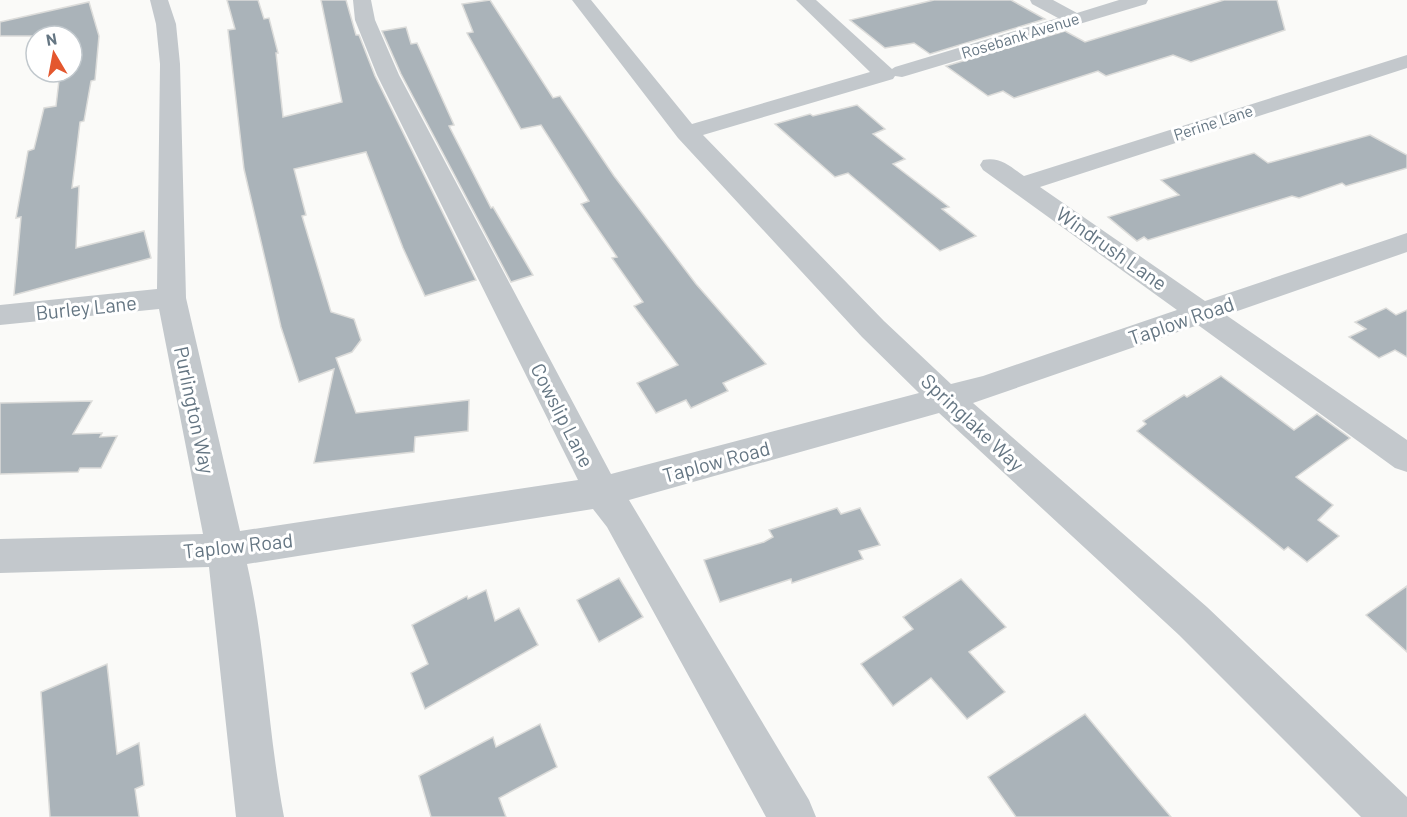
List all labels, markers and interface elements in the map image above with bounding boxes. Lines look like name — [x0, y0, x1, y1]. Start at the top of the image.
street label: Rosebank Avenue — [959, 8, 1081, 62]
north arrow — [24, 24, 84, 84]
text: N — [44, 28, 58, 49]
street label: Perine Lane — [1171, 100, 1255, 144]
street label: Windrush Lane — [1052, 201, 1172, 295]
street label: Burley Lane — [34, 290, 138, 324]
street label: Taplow Road — [1125, 291, 1237, 349]
street label: Purlington Way — [170, 344, 220, 476]
street label: Cowslip Lane — [527, 359, 599, 471]
street label: Springlake Way — [917, 368, 1029, 476]
street label: Taplow Road — [660, 435, 772, 487]
street label: Taplow Road — [182, 527, 294, 563]

